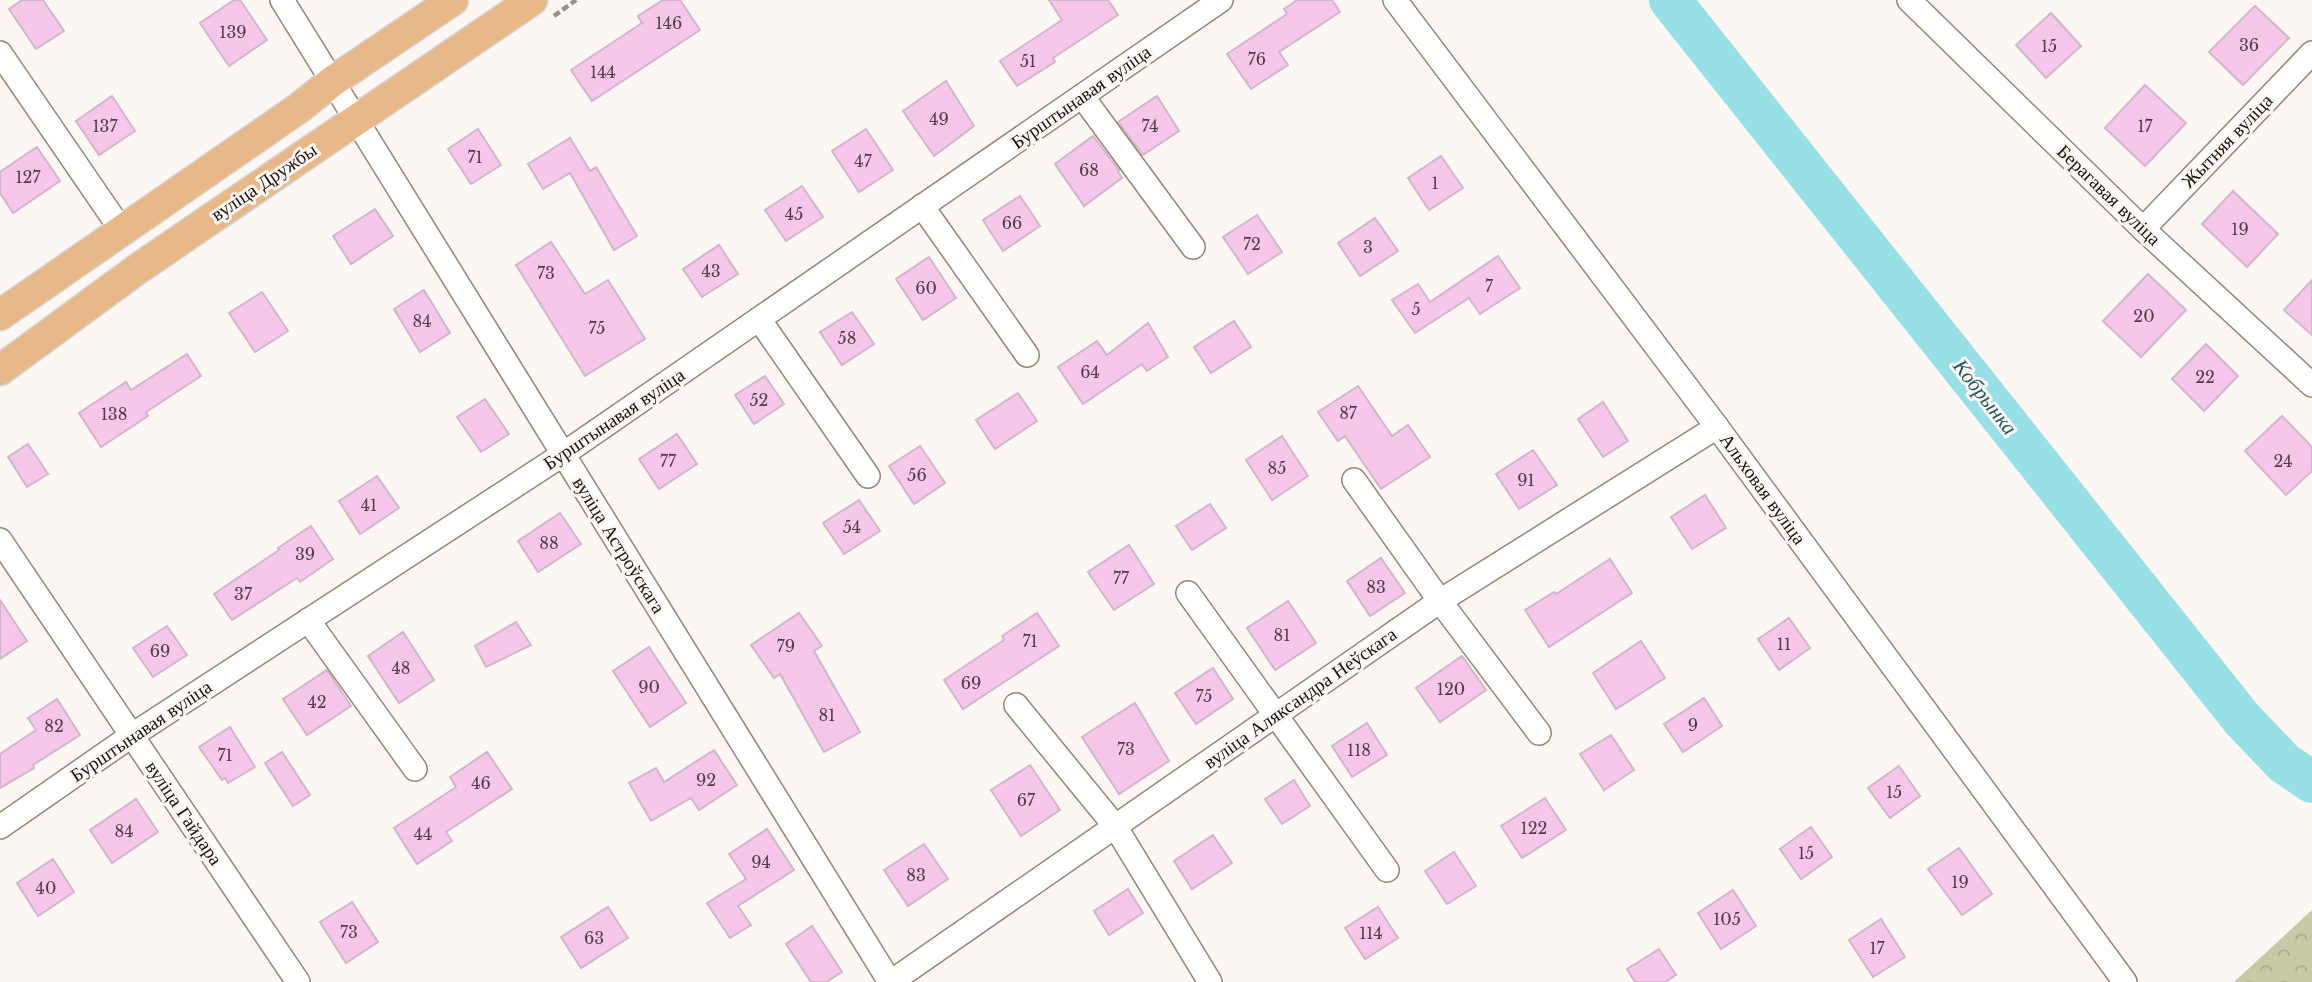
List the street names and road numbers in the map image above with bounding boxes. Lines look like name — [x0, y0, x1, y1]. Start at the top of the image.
street label: Бурштынавая вуліца — [1007, 40, 1156, 154]
street label: Жытняя вуліца — [2177, 89, 2278, 193]
street label: вуліца Дружбы — [207, 138, 321, 226]
street label: Берагавая вуліца — [2052, 140, 2166, 251]
street label: Бурштынавая вуліца — [539, 363, 689, 475]
street label: Альховая вуліца — [1715, 429, 1811, 550]
street label: вуліца Астроўскага — [568, 473, 671, 618]
street label: вуліца Аляксандра Неўскага — [1199, 622, 1401, 774]
street label: Бурштынавая вуліца — [66, 675, 216, 787]
street label: вуліца Гайдара — [141, 756, 228, 870]

